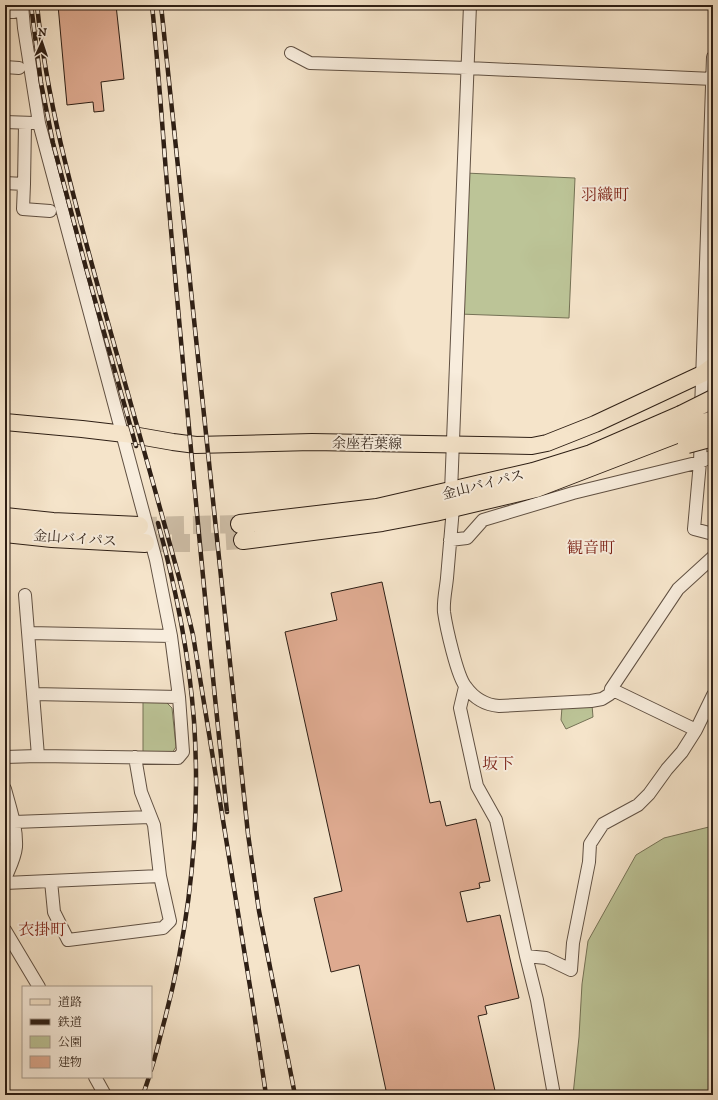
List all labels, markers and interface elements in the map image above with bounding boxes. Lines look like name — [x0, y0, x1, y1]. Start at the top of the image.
north arrow — [22, 22, 62, 62]
text: N — [38, 26, 47, 40]
district label: 羽織町 — [581, 185, 629, 205]
street label: 余座若葉線 — [332, 434, 402, 454]
street label: 金山バイパス — [440, 466, 526, 504]
street label: 金山バイパス — [33, 527, 117, 551]
district label: 観音町 — [567, 538, 615, 558]
district label: 坂下 — [482, 754, 514, 774]
district label: 衣掛町 — [18, 920, 66, 940]
legend — [22, 986, 152, 1078]
text: 道路 — [58, 995, 82, 1010]
text: 鉄道 — [57, 1015, 82, 1030]
text: 公園 — [58, 1035, 82, 1050]
text: 建物 — [58, 1055, 82, 1070]

